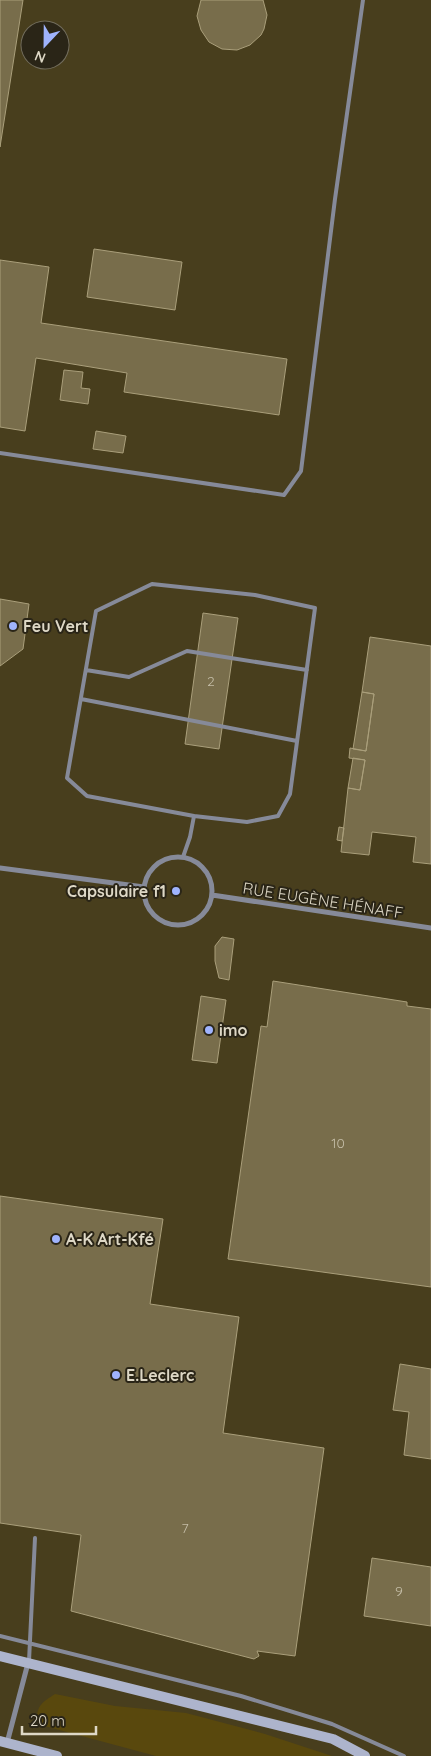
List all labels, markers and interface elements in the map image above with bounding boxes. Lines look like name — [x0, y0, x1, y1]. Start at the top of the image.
north arrow — [20, 20, 70, 70]
text: N — [32, 47, 48, 67]
place label: Feu Vert — [23, 616, 88, 636]
marker: Feu Vert — [7, 620, 19, 632]
house number: 2 — [207, 672, 215, 690]
street label: RUE EUGÈNE HÉNAFF — [241, 877, 405, 923]
place label: Capsulaire f1 — [67, 881, 166, 901]
marker: Capsulaire f1 — [170, 885, 182, 897]
place label: imo — [219, 1020, 248, 1040]
marker: imo — [203, 1024, 215, 1036]
house number: 10 — [331, 1134, 345, 1152]
place label: A-K Art-Kfé — [66, 1229, 154, 1249]
marker: A-K Art-Kfé — [50, 1233, 62, 1245]
place label: E.Leclerc — [126, 1365, 194, 1385]
marker: E.Leclerc — [110, 1369, 122, 1381]
house number: 7 — [181, 1519, 189, 1537]
house number: 9 — [395, 1582, 403, 1600]
scale bar — [22, 1704, 96, 1736]
text: 20 m — [30, 1711, 65, 1730]

